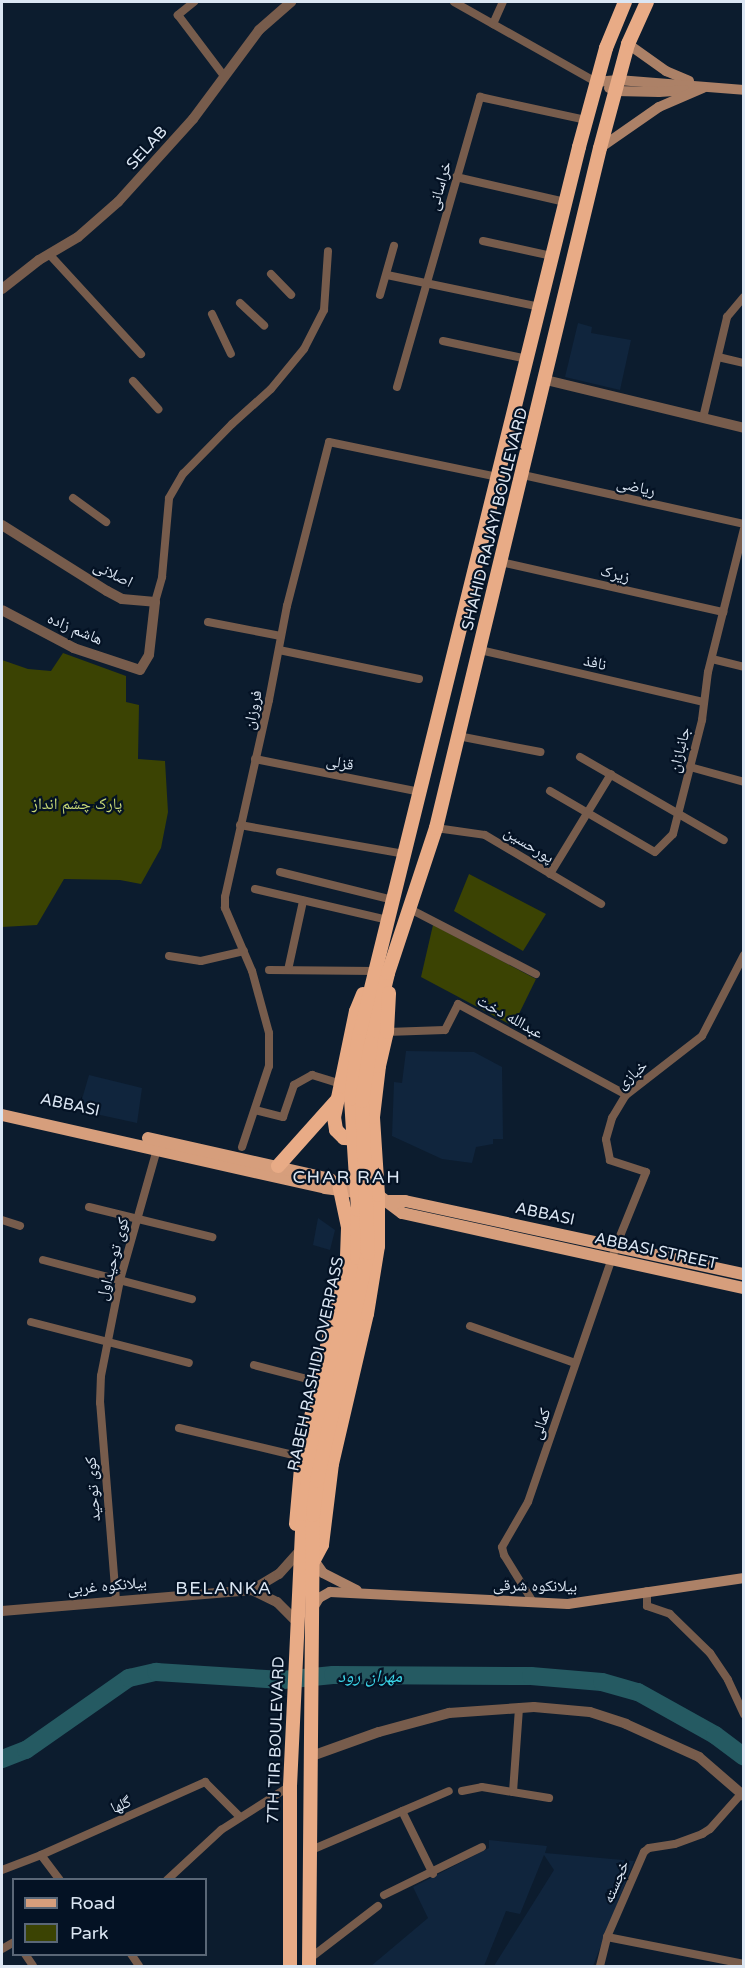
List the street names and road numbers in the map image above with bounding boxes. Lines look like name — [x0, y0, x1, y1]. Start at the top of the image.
street label: SELAB — [122, 122, 172, 174]
street label: خراسانی — [424, 159, 456, 213]
street label: SHAHID RAJAYI BOULEVARD — [458, 406, 532, 632]
street label: ریاضی — [615, 473, 657, 501]
street label: اصلانی — [90, 556, 136, 592]
street label: زیرک — [598, 561, 632, 587]
street label: هاشم زاده — [44, 609, 106, 649]
street label: نافذ — [582, 651, 608, 675]
street label: فروزان — [239, 688, 267, 732]
street label: جانبازان — [665, 725, 695, 775]
street label: قزلی — [325, 751, 355, 775]
street label: پورحسین — [501, 822, 557, 868]
street label: عبدالله دخت — [474, 991, 546, 1043]
street label: خبازی — [613, 1056, 651, 1094]
street label: ABBASI — [38, 1089, 102, 1121]
street label: ABBASI — [513, 1198, 577, 1230]
street label: کوی توحیداول — [93, 1215, 133, 1303]
street label: ABBASI STREET — [593, 1229, 719, 1273]
street label: RABEH RASHIDI OVERPASS — [284, 1255, 348, 1473]
street label: کمالی — [527, 1406, 555, 1442]
street label: کوی توحید — [81, 1456, 105, 1522]
street label: بیلانکوه غربی — [66, 1573, 148, 1599]
street label: بیلانکوه شرقی — [493, 1576, 577, 1596]
street label: 7TH TIR BOULEVARD — [263, 1656, 289, 1824]
street label: گلها — [108, 1792, 134, 1818]
street label: خجسته — [598, 1858, 634, 1906]

